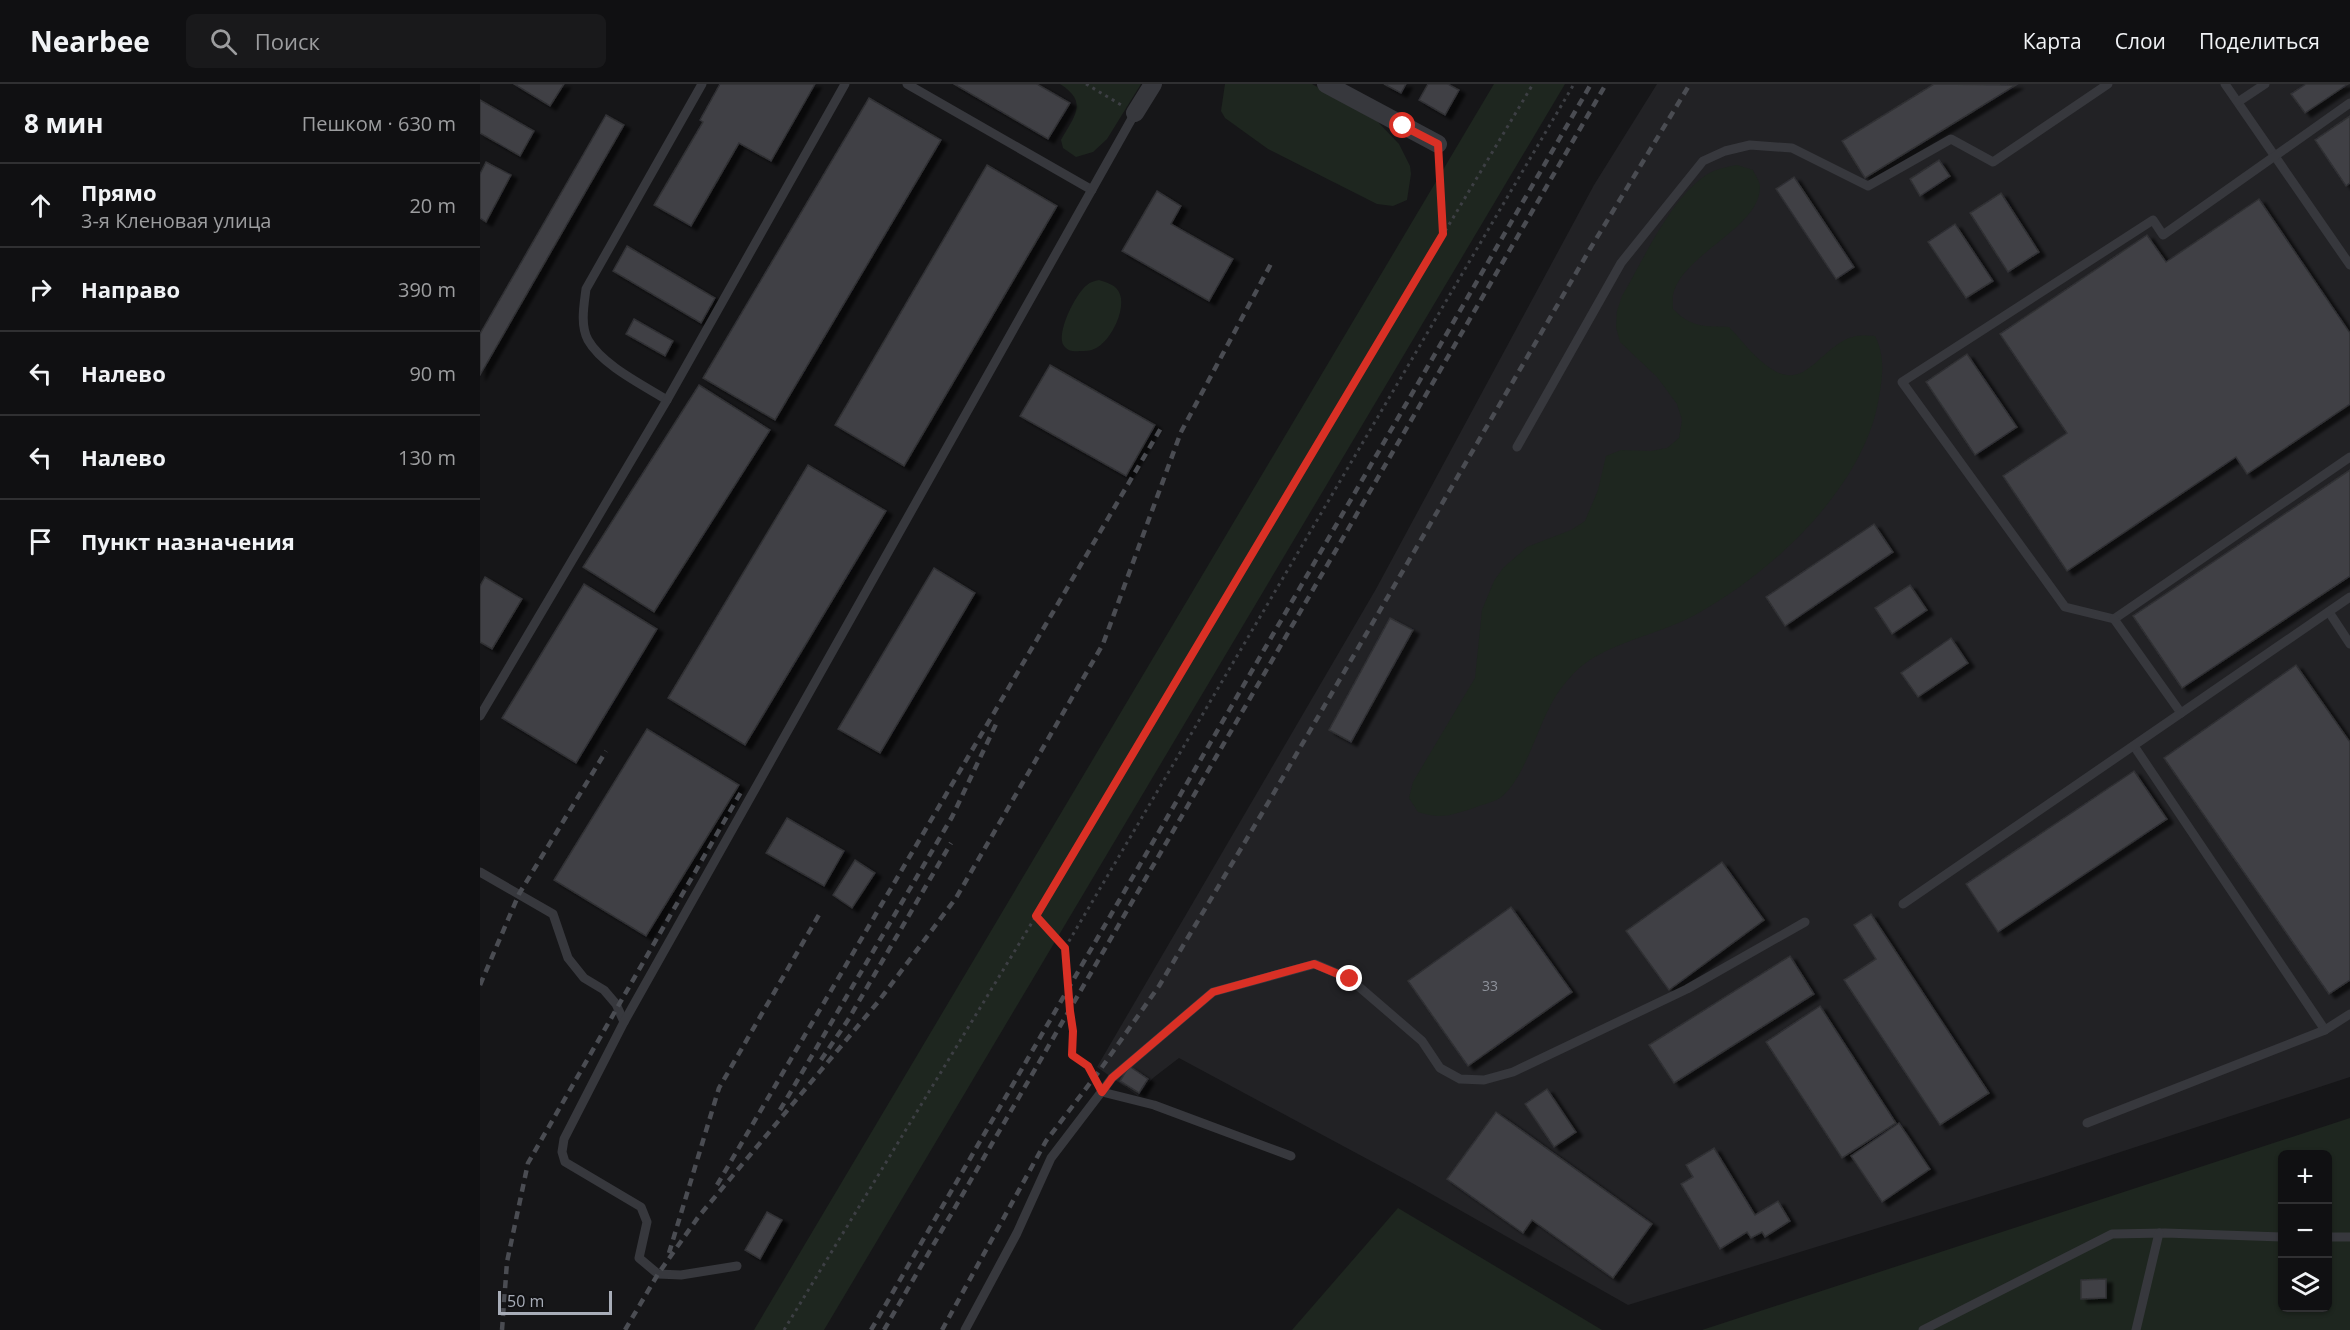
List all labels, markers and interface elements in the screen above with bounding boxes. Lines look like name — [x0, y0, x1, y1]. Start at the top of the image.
search box — [186, 14, 606, 68]
text: Nearbee — [30, 22, 150, 60]
icon: search — [207, 25, 240, 58]
text: Поиск — [255, 26, 320, 56]
text: Карта — [2023, 27, 2082, 55]
text: Слои — [2115, 27, 2166, 55]
text: Поделиться — [2199, 27, 2320, 55]
text: 8 мин — [24, 105, 104, 141]
text: Пешком · 630 m — [302, 110, 456, 137]
route start — [1389, 112, 1415, 138]
text: Прямо — [81, 177, 157, 207]
icon: ahead — [24, 189, 57, 222]
text: 20 m — [409, 192, 456, 219]
text: 3-я Кленовая улица — [81, 207, 271, 234]
icon: right — [24, 273, 57, 306]
text: Направо — [81, 274, 180, 304]
text: 390 m — [398, 276, 456, 303]
icon: left — [24, 357, 57, 390]
text: Налево — [81, 358, 166, 388]
text: 90 m — [409, 360, 456, 387]
icon: left — [24, 441, 57, 474]
text: Налево — [81, 442, 166, 472]
text: 130 m — [398, 444, 456, 471]
icon: arrive — [24, 525, 57, 558]
text: Пункт назначения — [81, 526, 295, 556]
route end — [1336, 965, 1362, 991]
house number: 33 — [1482, 976, 1498, 995]
map controls — [2278, 1150, 2332, 1312]
button: + — [2278, 1150, 2332, 1204]
button: − — [2278, 1204, 2332, 1258]
button: layers — [2278, 1258, 2332, 1312]
scale bar — [498, 1288, 612, 1316]
text: 50 m — [507, 1290, 544, 1312]

